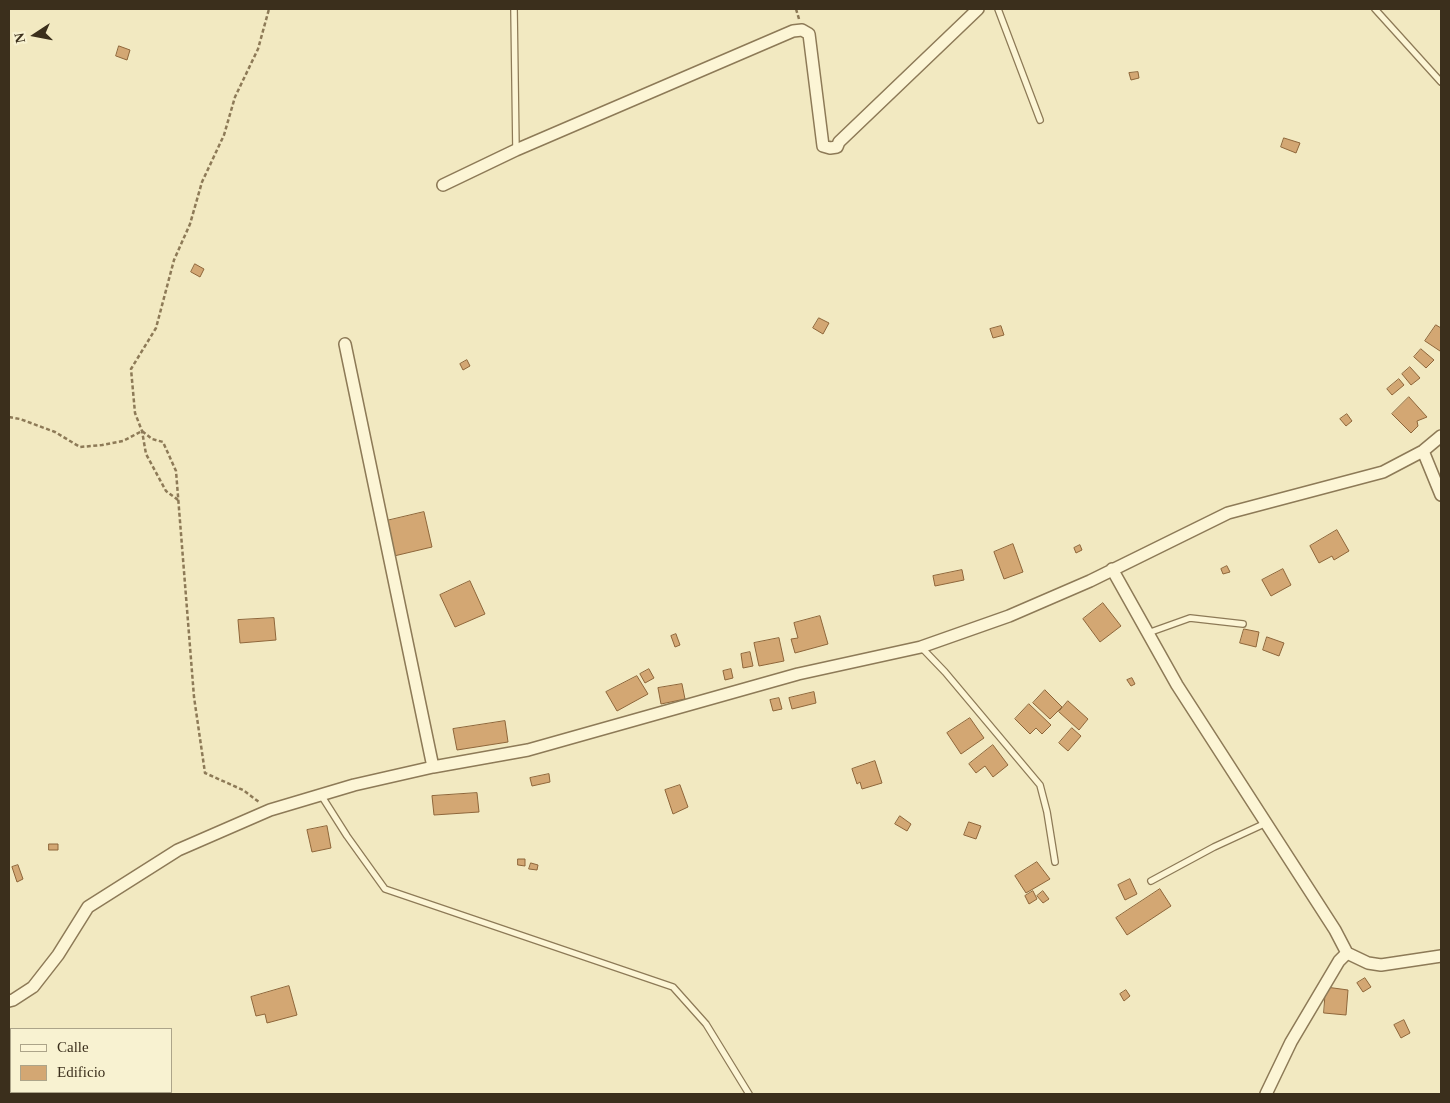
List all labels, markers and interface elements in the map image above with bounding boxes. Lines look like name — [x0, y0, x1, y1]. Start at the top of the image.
north arrow — [10, 10, 60, 60]
text: N — [11, 32, 28, 44]
legend — [10, 1028, 172, 1093]
text: Calle — [57, 1039, 89, 1055]
text: Edificio — [57, 1064, 105, 1080]

